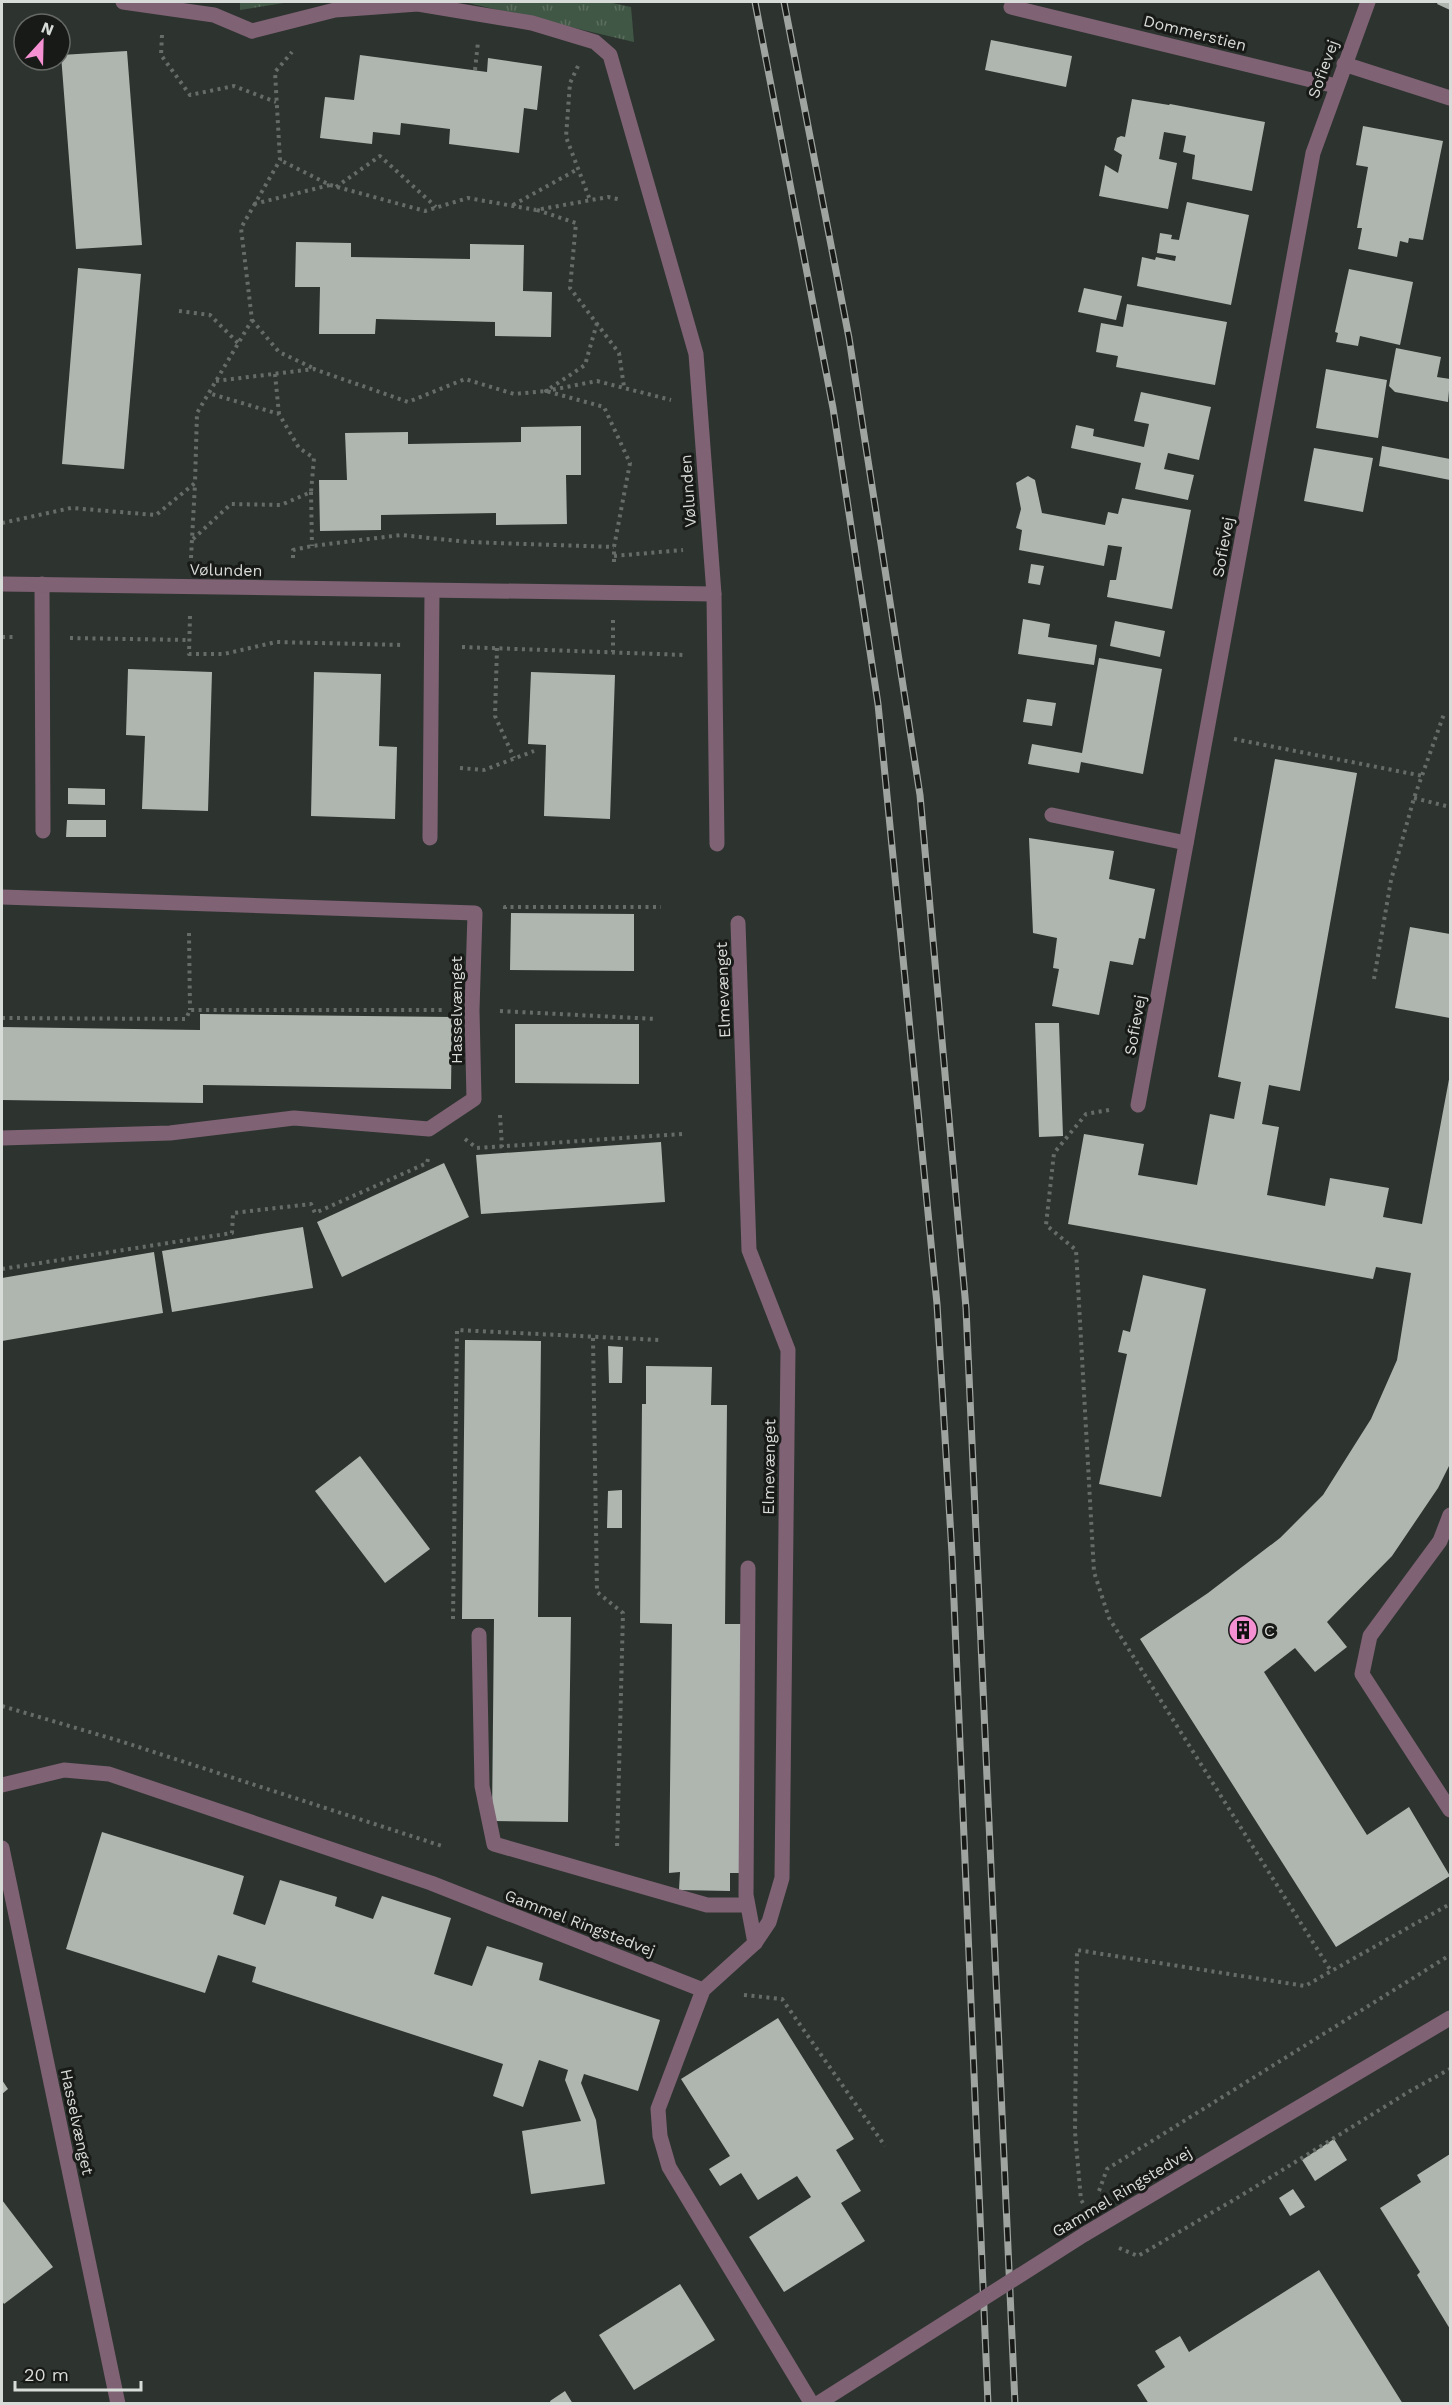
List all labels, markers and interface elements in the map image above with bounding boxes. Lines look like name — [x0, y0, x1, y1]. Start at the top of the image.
street label: Dommerstien — [1141, 11, 1249, 55]
north arrow — [12, 12, 72, 72]
text: N — [38, 18, 56, 40]
street label: Sofievej — [1304, 37, 1342, 101]
street label: Vølunden — [676, 454, 700, 528]
street label: Sofievej — [1208, 515, 1238, 579]
street label: Vølunden — [189, 560, 263, 580]
street label: Elmevænget — [712, 941, 734, 1038]
street label: Hasselvænget — [447, 956, 466, 1064]
street label: Sofievej — [1120, 993, 1150, 1057]
street label: Elmevænget — [759, 1419, 779, 1515]
building icon: C — [1227, 1614, 1259, 1646]
place label: C — [1264, 1621, 1275, 1640]
street label: Gammel Ringstedvej — [502, 1886, 658, 1960]
street label: Hasselvænget — [56, 2067, 98, 2177]
street label: Gammel Ringstedvej — [1049, 2143, 1195, 2241]
scale bar — [15, 2354, 141, 2392]
text: 20 m — [24, 2364, 69, 2385]

